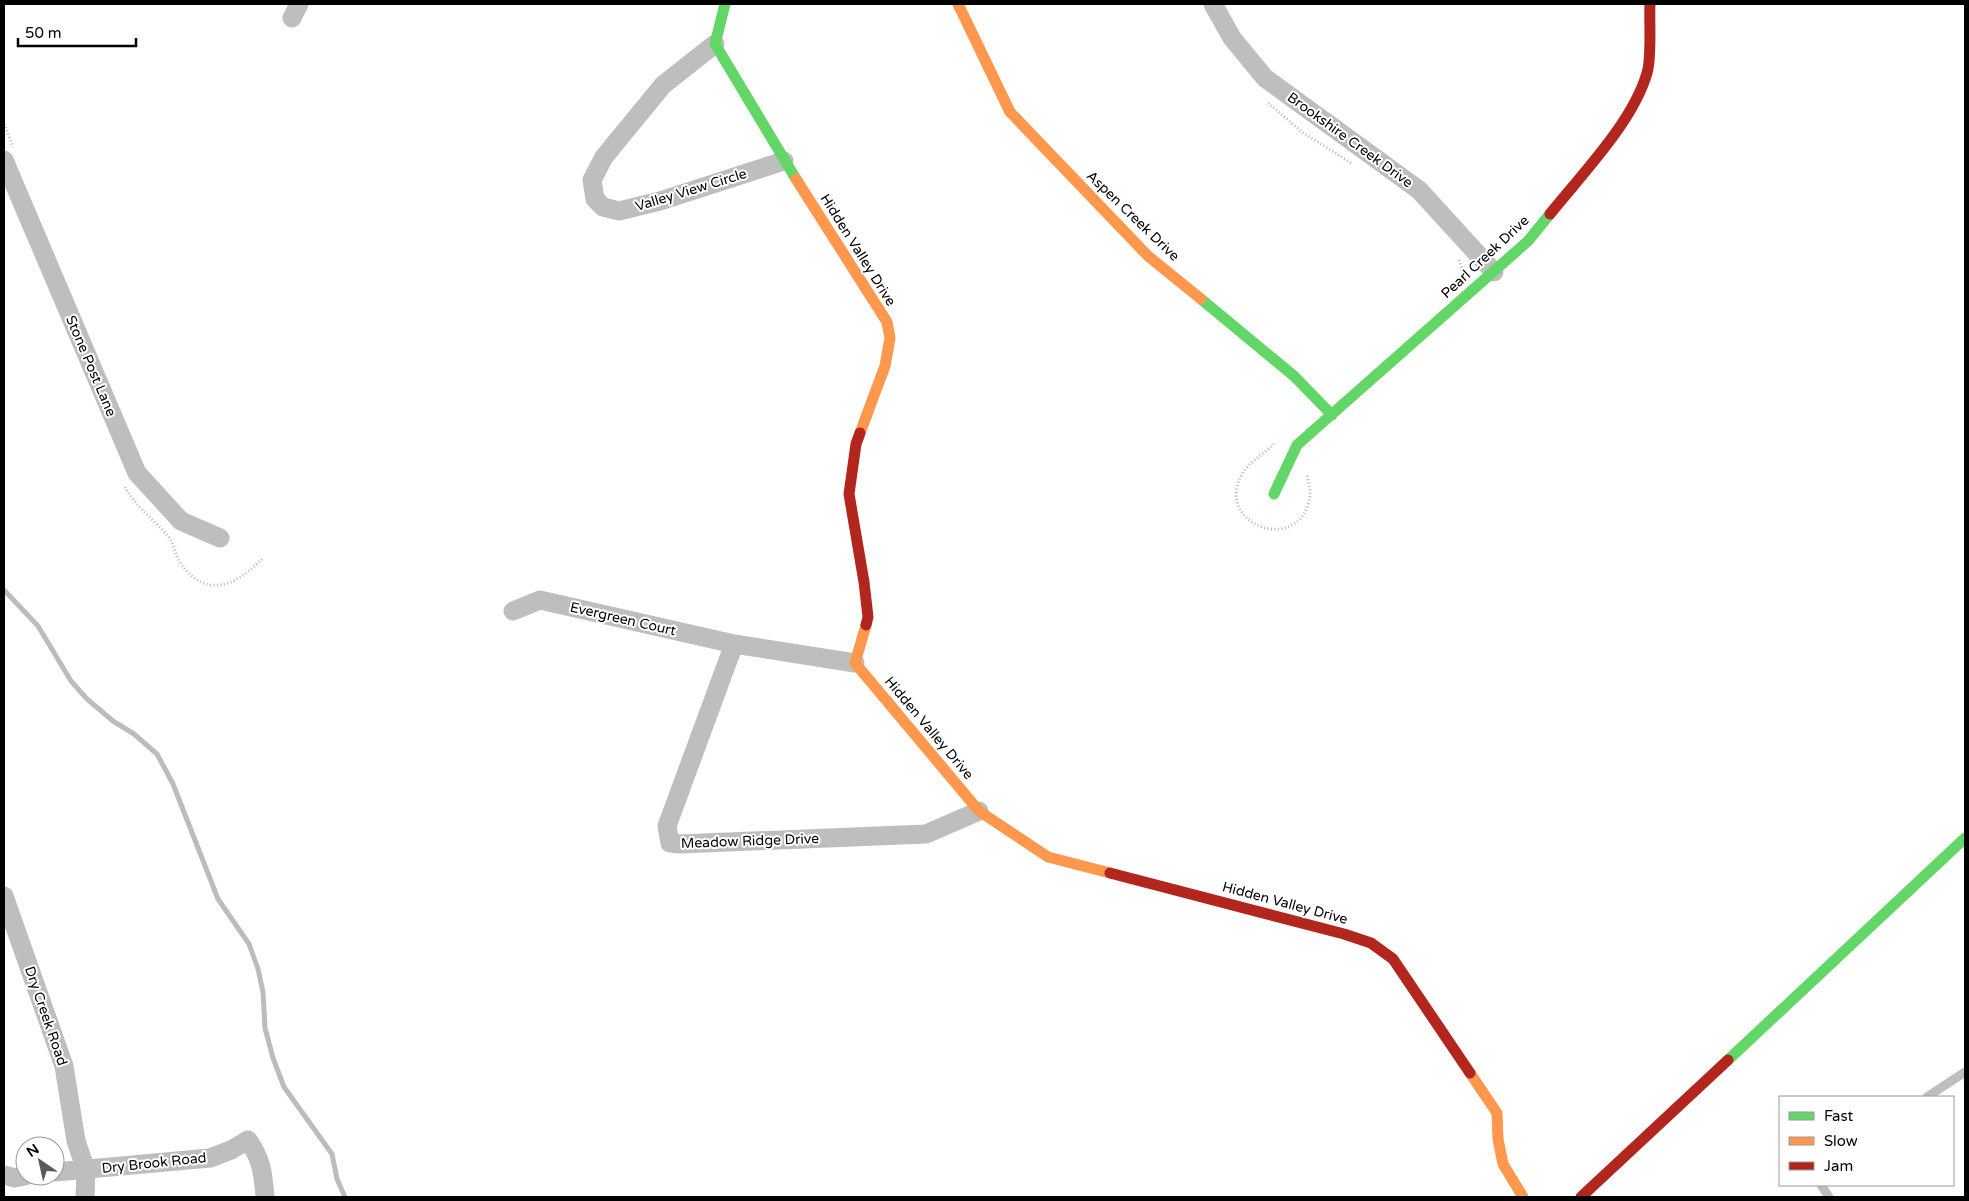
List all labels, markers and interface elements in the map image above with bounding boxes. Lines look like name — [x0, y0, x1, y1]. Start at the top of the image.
scale bar — [18, 15, 135, 47]
text: 50 m — [25, 24, 62, 42]
street label: Brookshire Creek Drive — [1284, 89, 1416, 191]
street label: Valley View Circle — [633, 165, 749, 215]
street label: Aspen Creek Drive — [1083, 167, 1183, 265]
street label: Hidden Valley Drive — [817, 191, 899, 309]
street label: Pearl Creek Drive — [1438, 212, 1532, 302]
street label: Stone Post Lane — [62, 313, 120, 419]
street label: Evergreen Court — [568, 599, 678, 640]
street label: Hidden Valley Drive — [881, 673, 977, 783]
street label: Meadow Ridge Drive — [681, 830, 819, 852]
street label: Hidden Valley Drive — [1221, 878, 1350, 928]
street label: Dry Creek Road — [21, 964, 71, 1068]
legend — [1779, 1096, 1954, 1186]
text: Fast — [1824, 1107, 1854, 1125]
text: Slow — [1824, 1132, 1858, 1150]
north arrow — [15, 1136, 65, 1186]
text: N — [24, 1140, 42, 1161]
street label: Dry Brook Road — [101, 1149, 207, 1177]
text: Jam — [1824, 1157, 1853, 1175]

